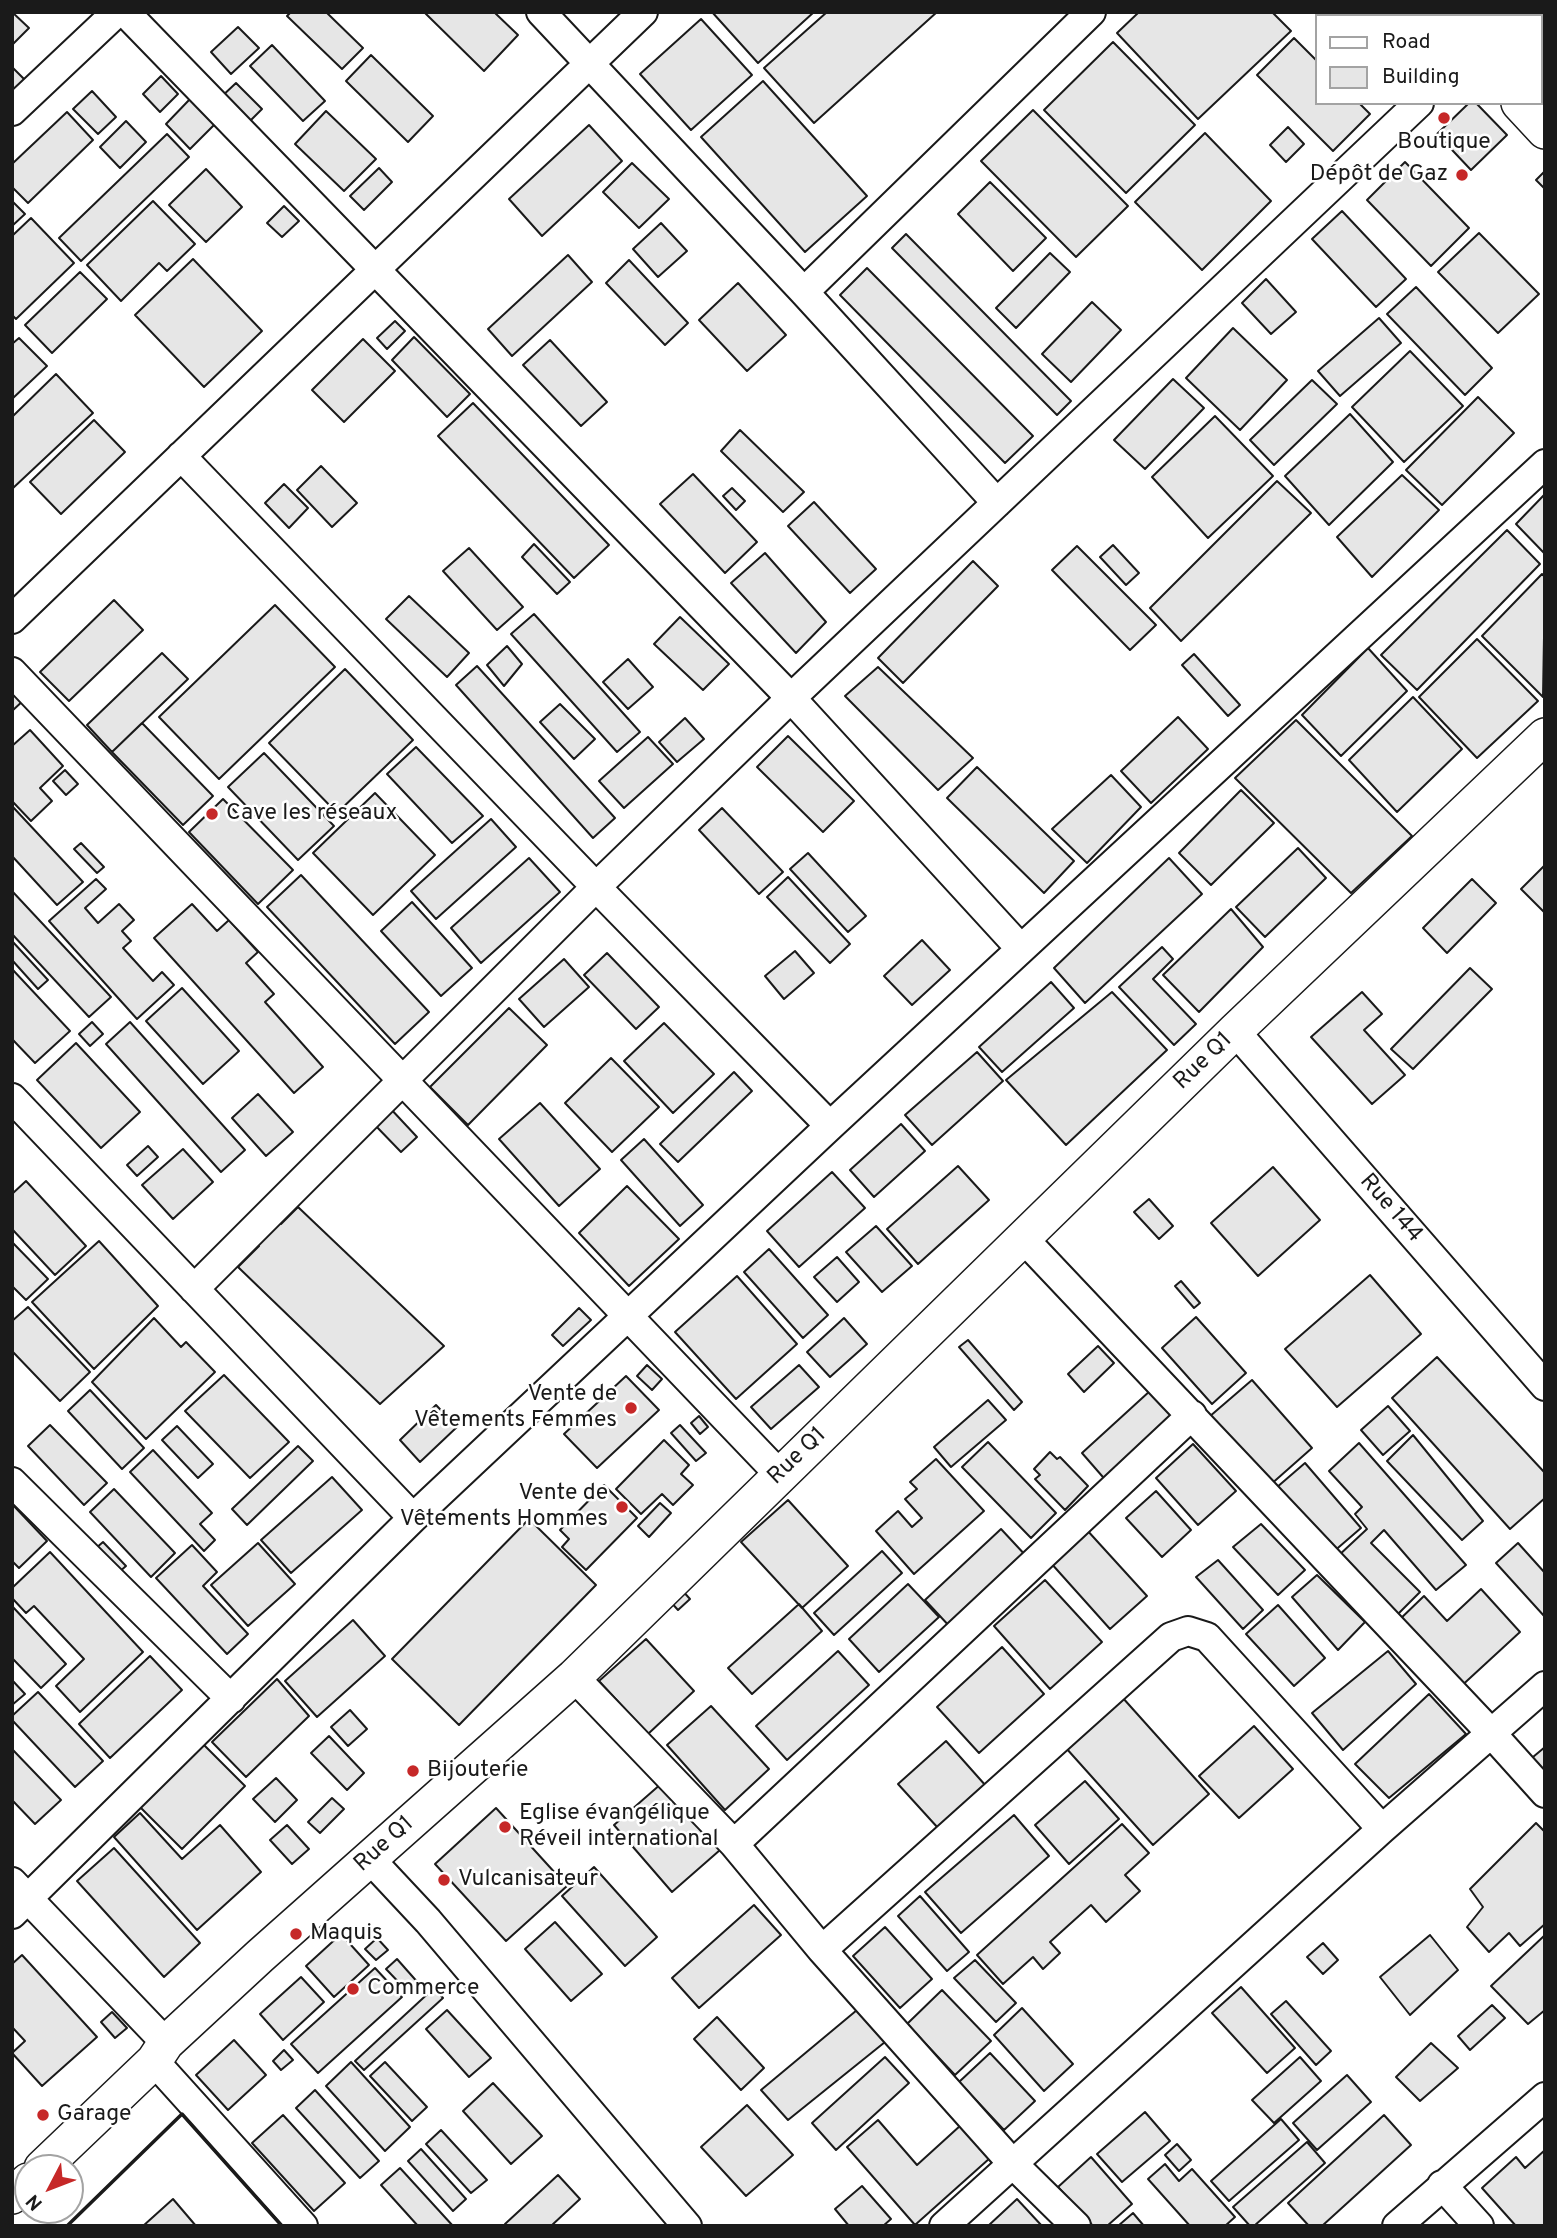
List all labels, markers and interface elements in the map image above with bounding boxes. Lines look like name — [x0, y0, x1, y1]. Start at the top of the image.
legend — [1316, 14, 1543, 105]
text: Road — [1382, 29, 1431, 56]
text: Building — [1382, 64, 1460, 91]
marker: Boutique — [1436, 110, 1452, 126]
place label: Boutique — [1397, 129, 1491, 157]
place label: Dépôt de Gaz — [1310, 161, 1448, 189]
marker: Dépôt de Gaz — [1454, 167, 1470, 183]
place label: Cave les réseaux — [226, 800, 397, 828]
marker: Cave les réseaux — [204, 806, 220, 822]
street label: Rue Q1 — [1169, 1027, 1239, 1097]
street label: Rue 144 — [1353, 1169, 1427, 1249]
place label: Vente de Vêtements Femmes — [414, 1381, 617, 1435]
marker: Vente de Vêtements Femmes — [623, 1400, 639, 1416]
street label: Rue Q1 — [763, 1422, 833, 1492]
place label: Vente de Vêtements Hommes — [400, 1480, 608, 1534]
marker: Vente de Vêtements Hommes — [614, 1499, 630, 1515]
place label: Bijouterie — [427, 1757, 528, 1785]
marker: Bijouterie — [405, 1763, 421, 1779]
place label: Eglise évangélique Réveil international — [519, 1800, 719, 1854]
street label: Rue Q1 — [349, 1811, 421, 1879]
marker: Eglise évangélique Réveil international — [497, 1819, 513, 1835]
place label: Vulcanisateur — [458, 1866, 598, 1894]
marker: Vulcanisateur — [436, 1872, 452, 1888]
place label: Maquis — [310, 1920, 383, 1948]
marker: Maquis — [288, 1926, 304, 1942]
place label: Commerce — [367, 1975, 479, 2003]
marker: Commerce — [345, 1981, 361, 1997]
place label: Garage — [57, 2101, 131, 2129]
marker: Garage — [35, 2107, 51, 2123]
north arrow — [14, 2154, 84, 2224]
text: N — [21, 2189, 48, 2215]

